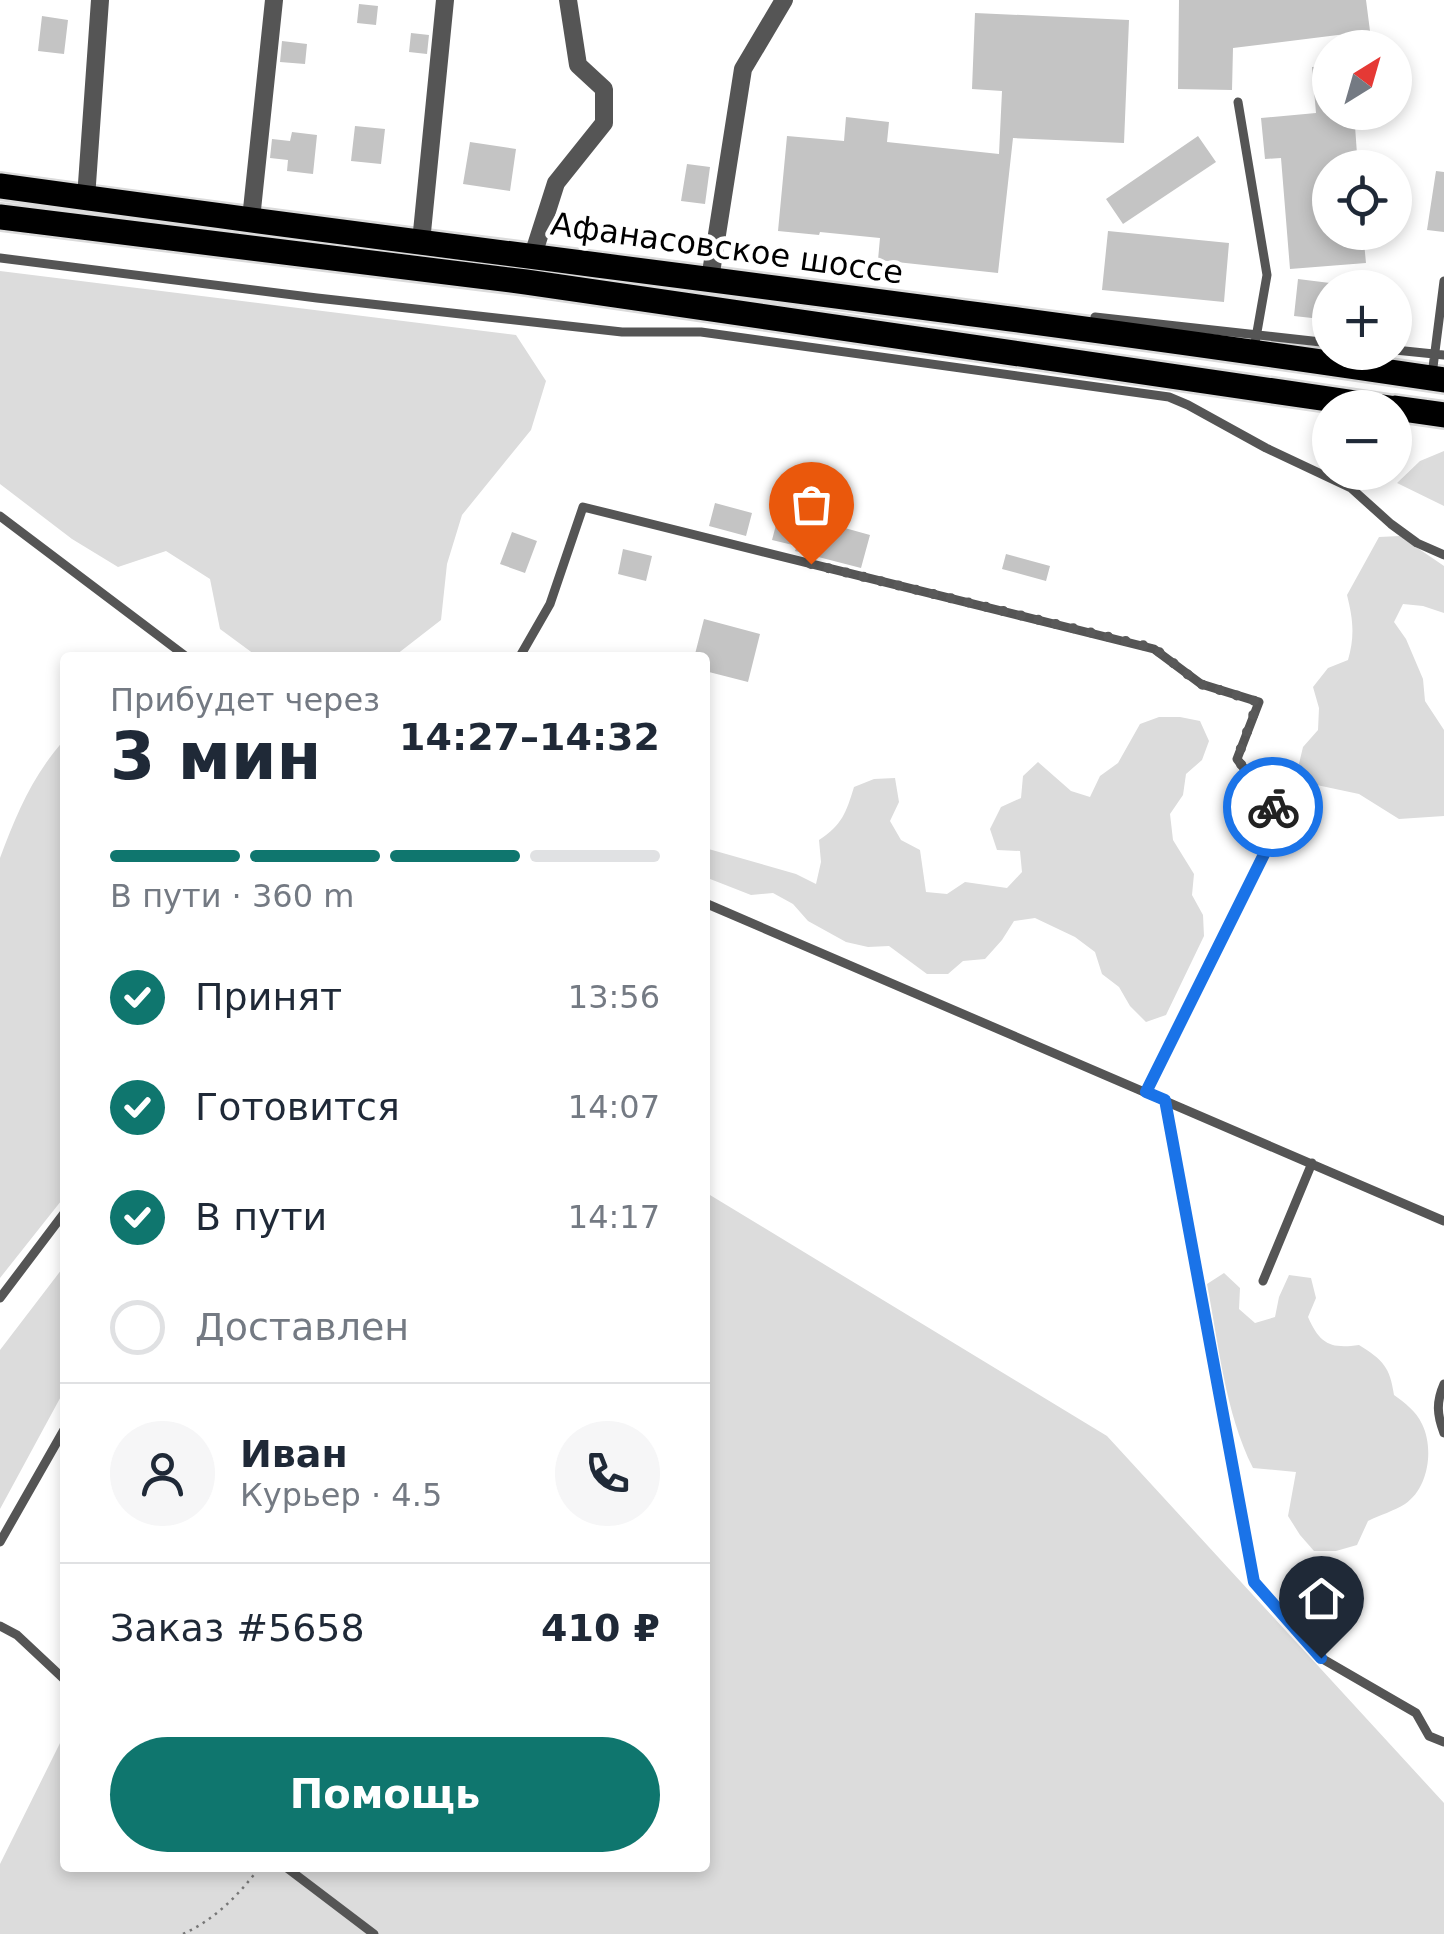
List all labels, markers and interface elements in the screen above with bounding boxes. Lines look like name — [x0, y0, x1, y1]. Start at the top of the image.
north arrow — [1312, 30, 1412, 130]
map controls — [1312, 30, 1412, 490]
button: locate — [1312, 150, 1412, 250]
street label: Афанасовское шоссе — [548, 204, 906, 292]
button: + — [1312, 270, 1412, 370]
button: − — [1312, 390, 1412, 490]
pin — [769, 462, 854, 565]
icon: bag — [784, 477, 839, 532]
text: Прибудет через — [110, 681, 380, 719]
text: 14:27–14:32 — [399, 715, 660, 759]
text: 3 мин — [110, 719, 321, 794]
courier — [1223, 757, 1323, 857]
icon: bike — [1246, 780, 1301, 835]
text: В пути · 360 m — [110, 877, 354, 915]
icon: check — [110, 970, 165, 1025]
text: Принят — [195, 975, 342, 1019]
text: 13:56 — [568, 978, 660, 1016]
icon: check — [110, 1080, 165, 1135]
text: Готовится — [195, 1085, 400, 1129]
text: 14:07 — [568, 1088, 660, 1126]
icon: check — [110, 1190, 165, 1245]
text: В пути — [195, 1195, 327, 1239]
text: 14:17 — [568, 1198, 660, 1236]
text: Доставлен — [195, 1305, 409, 1349]
button: person — [110, 1421, 215, 1526]
button: phone — [555, 1421, 660, 1526]
text: Иван — [240, 1432, 348, 1476]
text: Курьер · 4.5 — [240, 1476, 442, 1514]
pin — [1279, 1556, 1364, 1659]
icon: home — [1294, 1571, 1349, 1626]
text: Заказ #5658 — [110, 1606, 365, 1650]
text: 410 ₽ — [541, 1606, 660, 1650]
button: Помощь — [110, 1737, 660, 1852]

